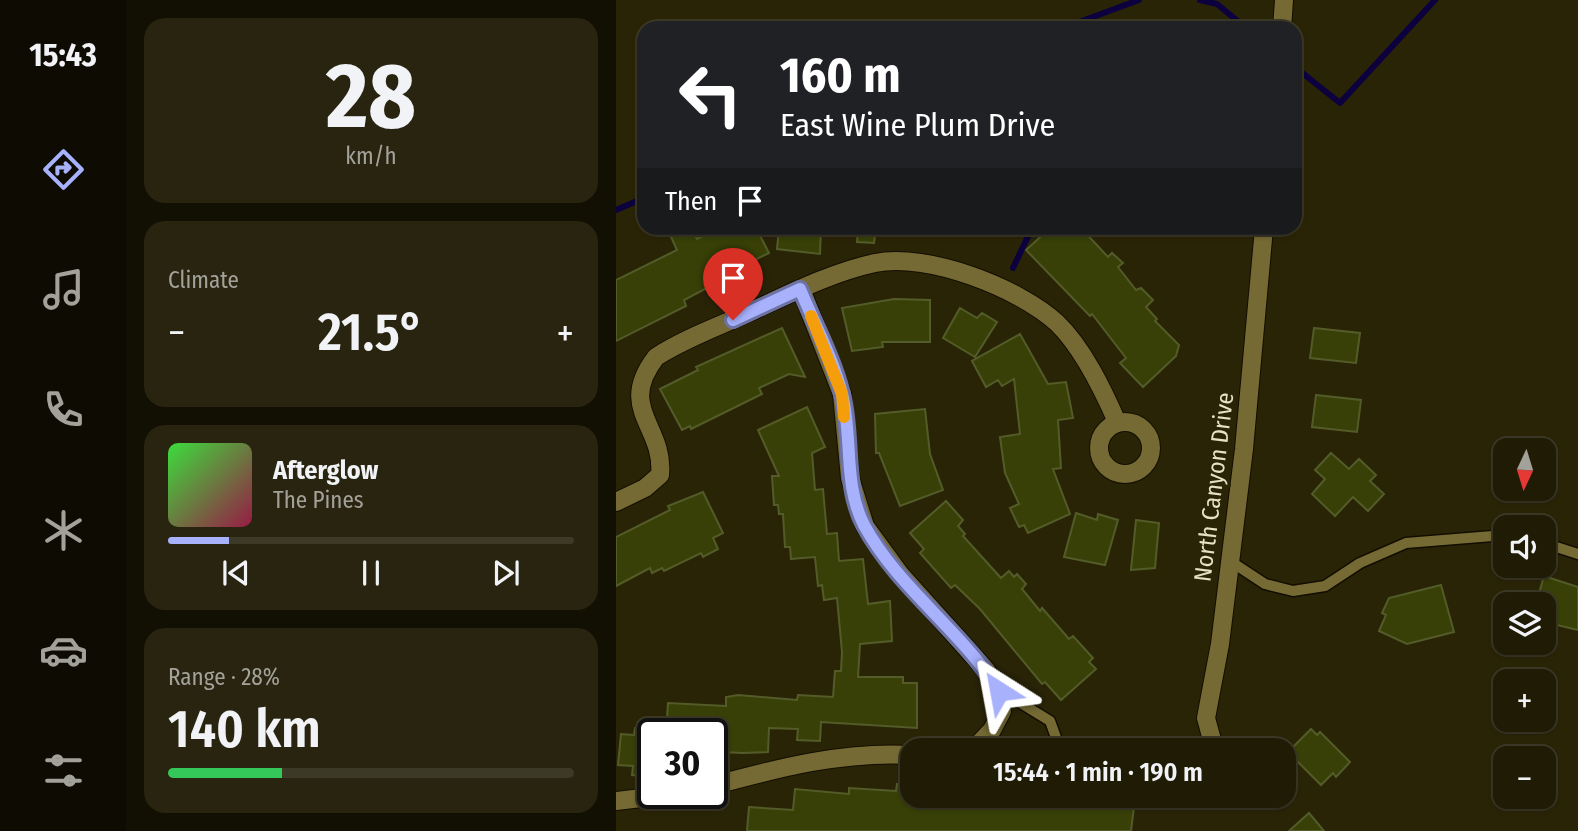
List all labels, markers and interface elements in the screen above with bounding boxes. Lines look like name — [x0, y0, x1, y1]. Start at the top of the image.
text: 15:43 — [29, 36, 97, 74]
text: 28 — [326, 42, 416, 151]
text: 160 m — [780, 46, 901, 105]
icon: left — [665, 49, 756, 140]
text: East Wine Plum Drive — [780, 106, 1055, 144]
text: km/h — [345, 142, 397, 170]
icon: directions — [39, 145, 88, 194]
icon: arrive — [731, 182, 769, 220]
text: Then — [665, 186, 717, 217]
pin — [703, 248, 763, 320]
icon: arrive — [714, 259, 752, 297]
icon: music — [39, 265, 88, 314]
text: Climate — [168, 266, 239, 294]
text: 21.5° — [318, 301, 424, 364]
text: − — [168, 310, 185, 356]
text: + — [557, 310, 574, 356]
icon: phone — [39, 385, 88, 434]
street label: North Canyon Drive — [1189, 391, 1239, 583]
north arrow — [1493, 438, 1556, 500]
map controls — [1493, 438, 1556, 809]
text: Afterglow — [273, 455, 378, 486]
text: The Pines — [273, 486, 364, 514]
icon: climate — [39, 506, 88, 555]
button: sound — [1493, 515, 1556, 578]
icon: previous — [217, 554, 255, 592]
icon: pause — [352, 554, 390, 592]
icon: next — [487, 554, 525, 592]
button: layers — [1493, 592, 1556, 655]
icon: car — [39, 626, 88, 675]
position arrow — [962, 654, 1036, 728]
text: Range · 28% — [168, 663, 280, 691]
button: + — [1493, 669, 1556, 732]
text: 140 km — [168, 698, 321, 761]
speed limit sign: 30 — [637, 718, 728, 809]
icon: filters — [39, 746, 88, 795]
button: − — [1493, 746, 1556, 809]
text: 15:44 · 1 min · 190 m — [993, 757, 1203, 788]

